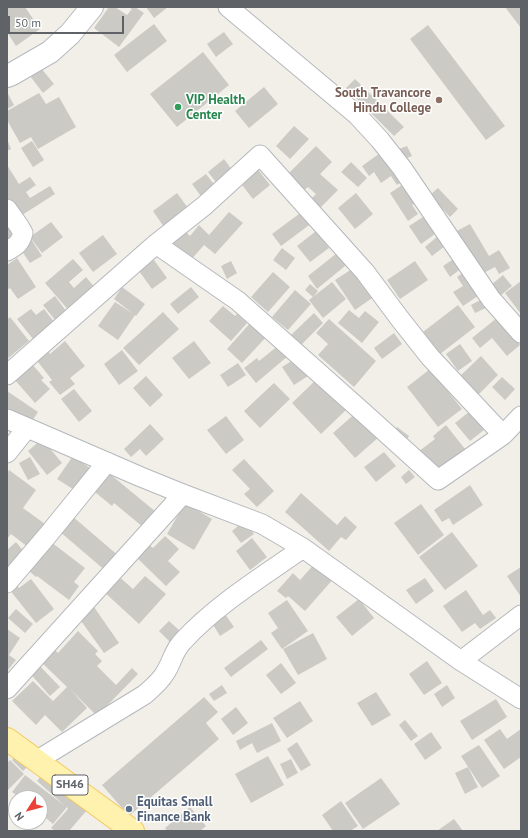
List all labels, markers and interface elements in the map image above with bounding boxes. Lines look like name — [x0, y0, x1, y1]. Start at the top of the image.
scale bar — [10, 8, 126, 34]
text: 50 m — [15, 15, 41, 30]
place label: South Travancore Hindu College — [335, 85, 431, 116]
place label: VIP Health Center — [186, 92, 245, 123]
marker: South Travancore Hindu College — [434, 95, 444, 105]
marker: VIP Health Center — [173, 102, 183, 112]
road number: SH46 — [52, 775, 88, 795]
north arrow — [8, 790, 48, 830]
place label: Equitas Small Finance Bank — [137, 794, 212, 825]
marker: Equitas Small Finance Bank — [124, 804, 134, 814]
text: N — [11, 809, 27, 824]

